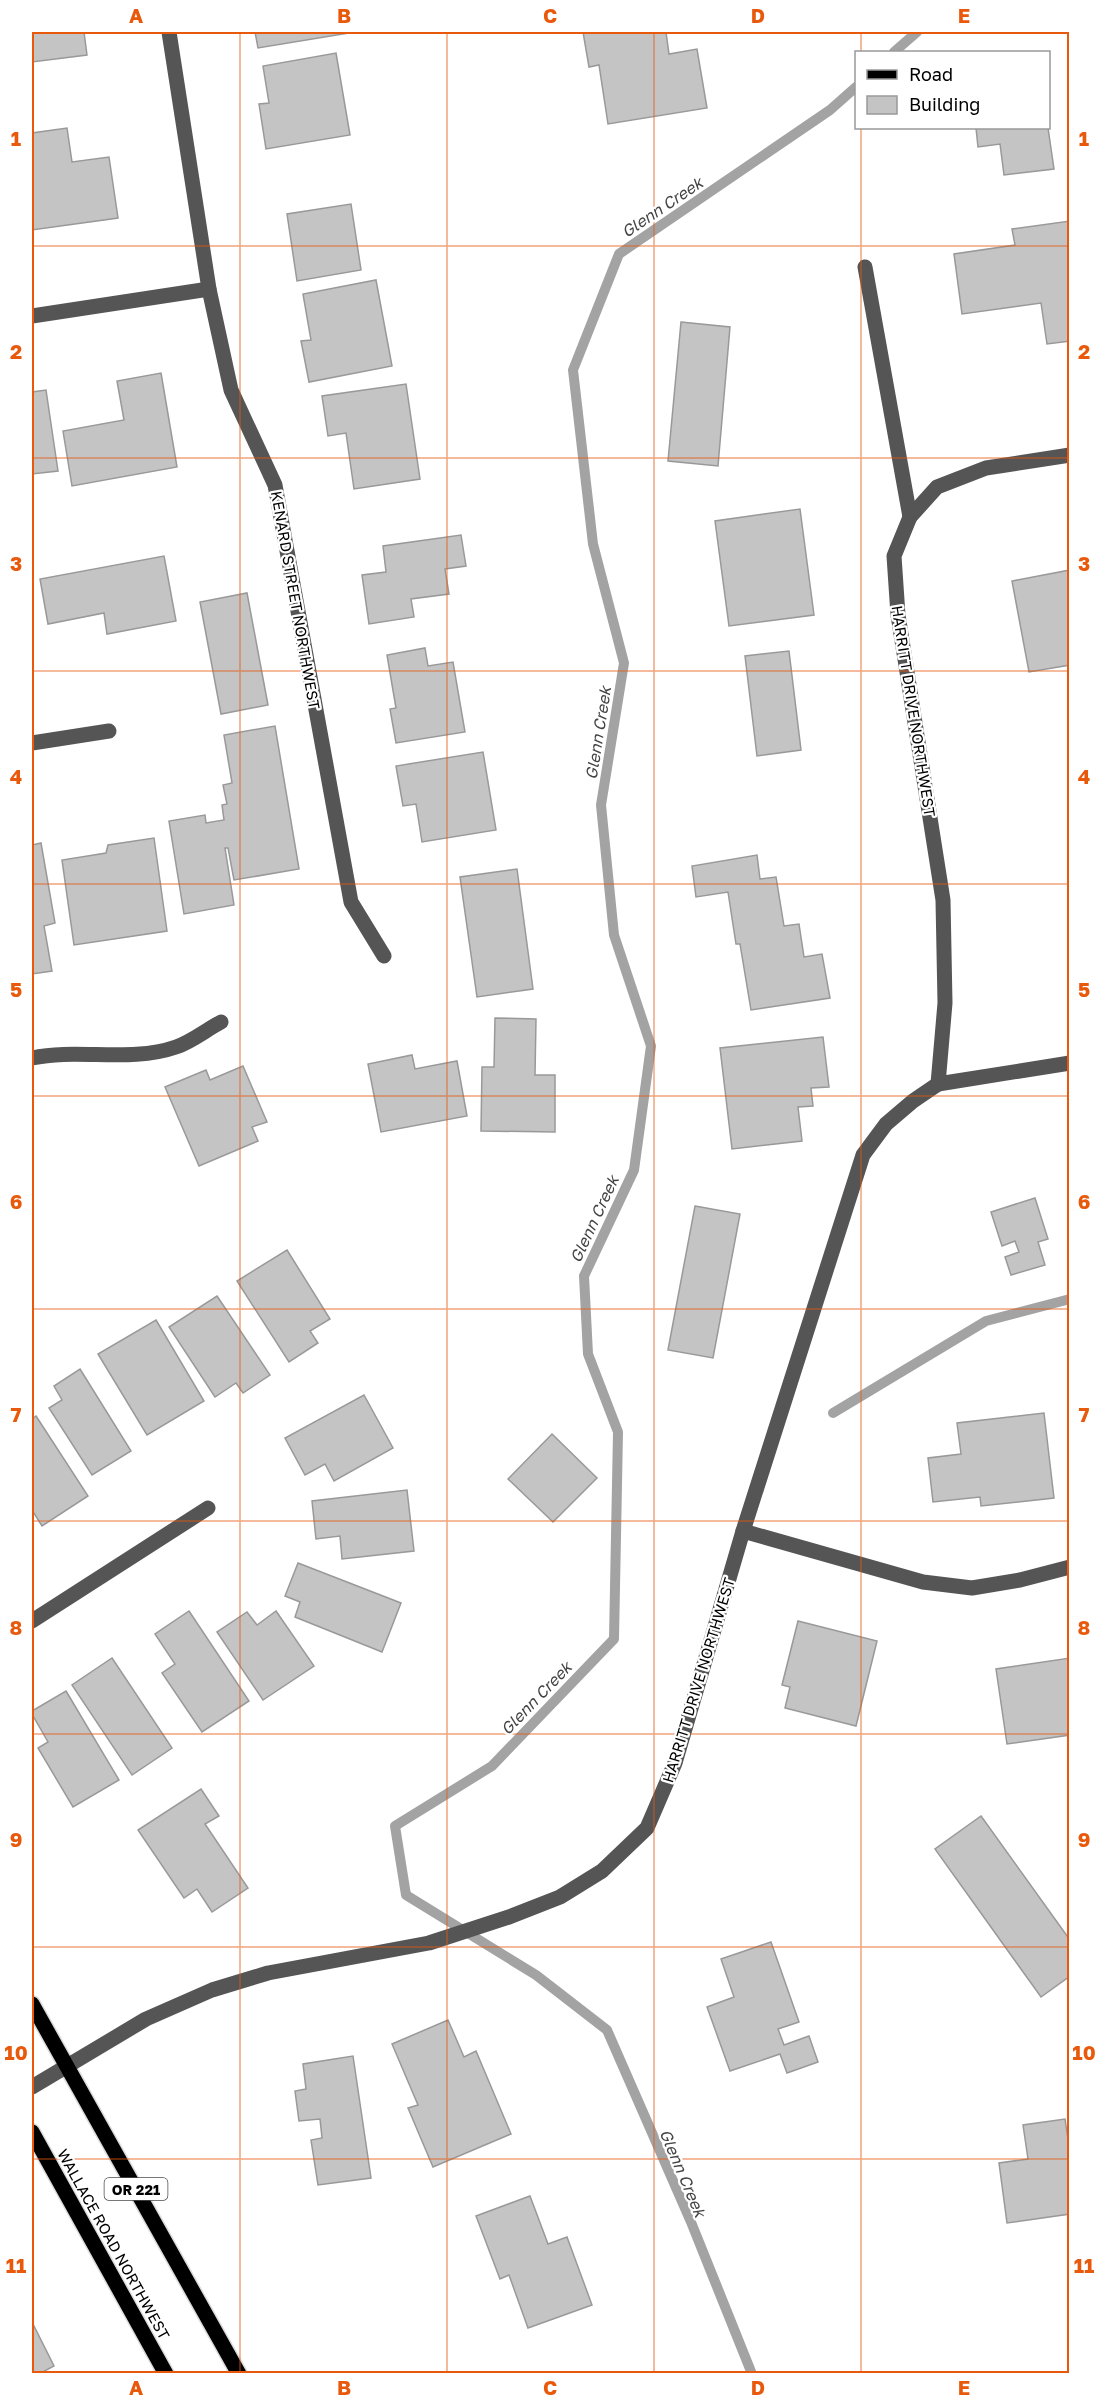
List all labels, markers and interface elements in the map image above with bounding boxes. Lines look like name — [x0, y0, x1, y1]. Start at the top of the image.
text: A — [129, 3, 143, 27]
text: B — [337, 3, 351, 27]
text: C — [543, 3, 557, 27]
text: D — [751, 3, 765, 27]
text: E — [958, 3, 970, 27]
legend — [855, 51, 1050, 129]
text: Road — [909, 63, 953, 85]
text: Building — [909, 93, 980, 115]
text: 1 — [11, 126, 21, 150]
text: 1 — [1079, 126, 1089, 150]
water label: Glenn Creek — [618, 171, 708, 242]
text: 2 — [10, 339, 22, 363]
text: 2 — [1078, 339, 1090, 363]
street label: KENARD STREET NORTHWEST — [268, 489, 324, 711]
text: 3 — [10, 551, 22, 575]
text: 3 — [1078, 551, 1090, 575]
street label: HARRITT DRIVE NORTHWEST — [888, 604, 940, 818]
water label: Glenn Creek — [581, 683, 616, 781]
text: 4 — [10, 764, 22, 788]
text: 4 — [1078, 764, 1090, 788]
text: 5 — [10, 977, 22, 1001]
text: 5 — [1078, 977, 1090, 1001]
water label: Glenn Creek — [565, 1171, 624, 1266]
text: 6 — [10, 1189, 22, 1213]
text: 6 — [1078, 1189, 1090, 1213]
text: 7 — [11, 1402, 22, 1426]
text: 7 — [1079, 1402, 1090, 1426]
street label: HARRITT DRIVE NORTHWEST — [658, 1575, 738, 1785]
text: 8 — [10, 1615, 22, 1639]
text: 8 — [1078, 1615, 1090, 1639]
water label: Glenn Creek — [496, 1656, 577, 1739]
text: 9 — [10, 1827, 22, 1851]
text: 9 — [1078, 1827, 1090, 1851]
text: 10 — [4, 2040, 28, 2064]
text: 10 — [1072, 2040, 1096, 2064]
water label: Glenn Creek — [655, 2126, 711, 2222]
street label: WALLACE ROAD NORTHWEST — [54, 2146, 174, 2342]
road number: OR 221 — [104, 2178, 168, 2200]
text: 11 — [6, 2253, 26, 2277]
text: 11 — [1074, 2253, 1094, 2277]
text: A — [129, 2375, 143, 2399]
text: B — [337, 2375, 351, 2399]
text: C — [543, 2375, 557, 2399]
text: D — [751, 2375, 765, 2399]
text: E — [958, 2375, 970, 2399]

